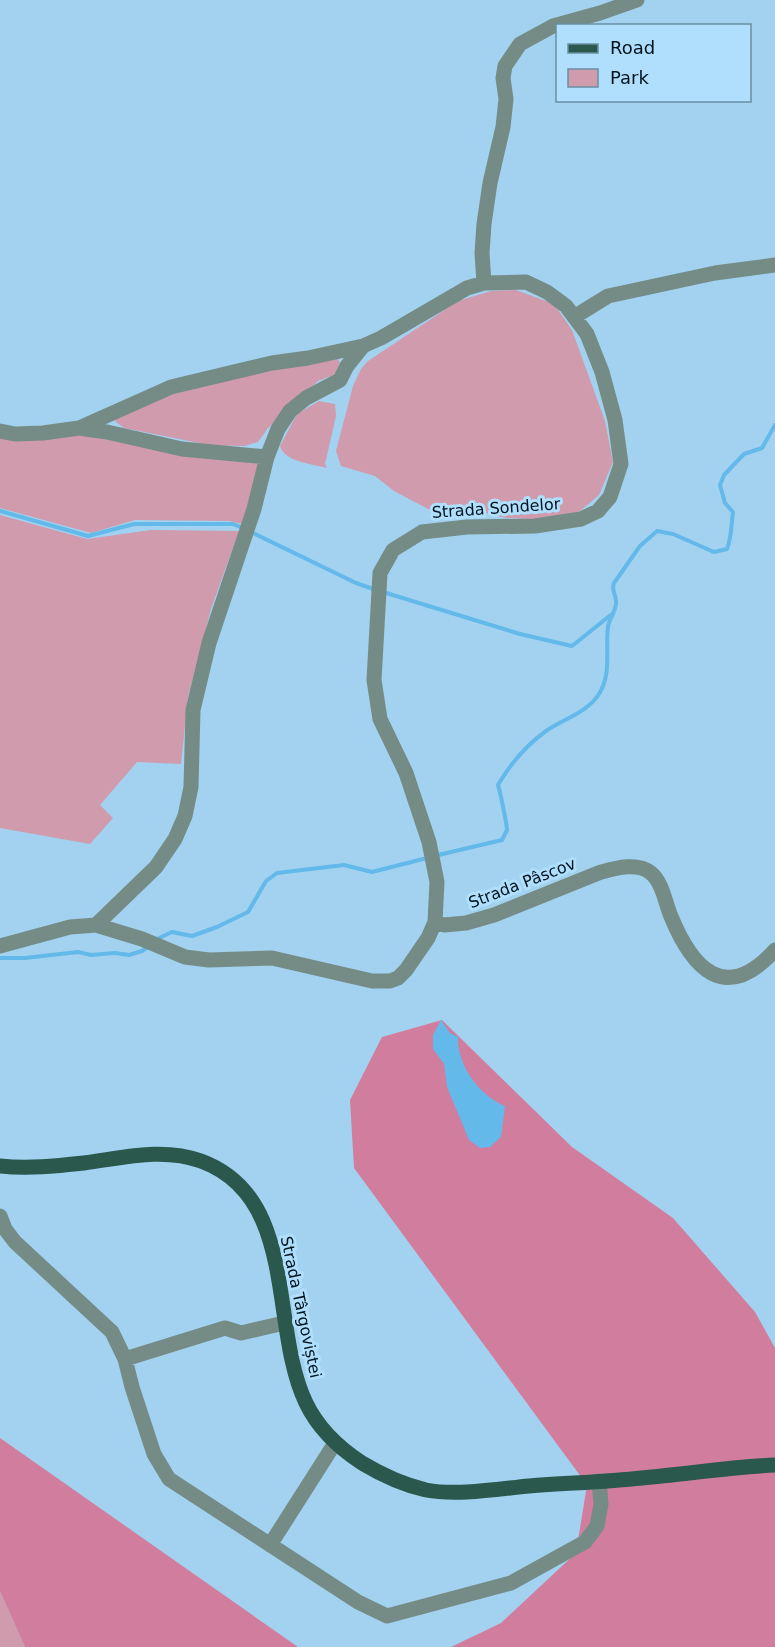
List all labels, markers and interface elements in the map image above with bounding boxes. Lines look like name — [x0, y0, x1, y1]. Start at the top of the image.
legend — [556, 24, 751, 102]
text: Road — [610, 37, 655, 58]
text: Park — [610, 67, 649, 88]
street label: Strada Sondelor — [431, 494, 561, 522]
street label: Strada Pâscov — [466, 854, 578, 912]
street label: Strada Târgoviștei — [277, 1234, 325, 1380]

